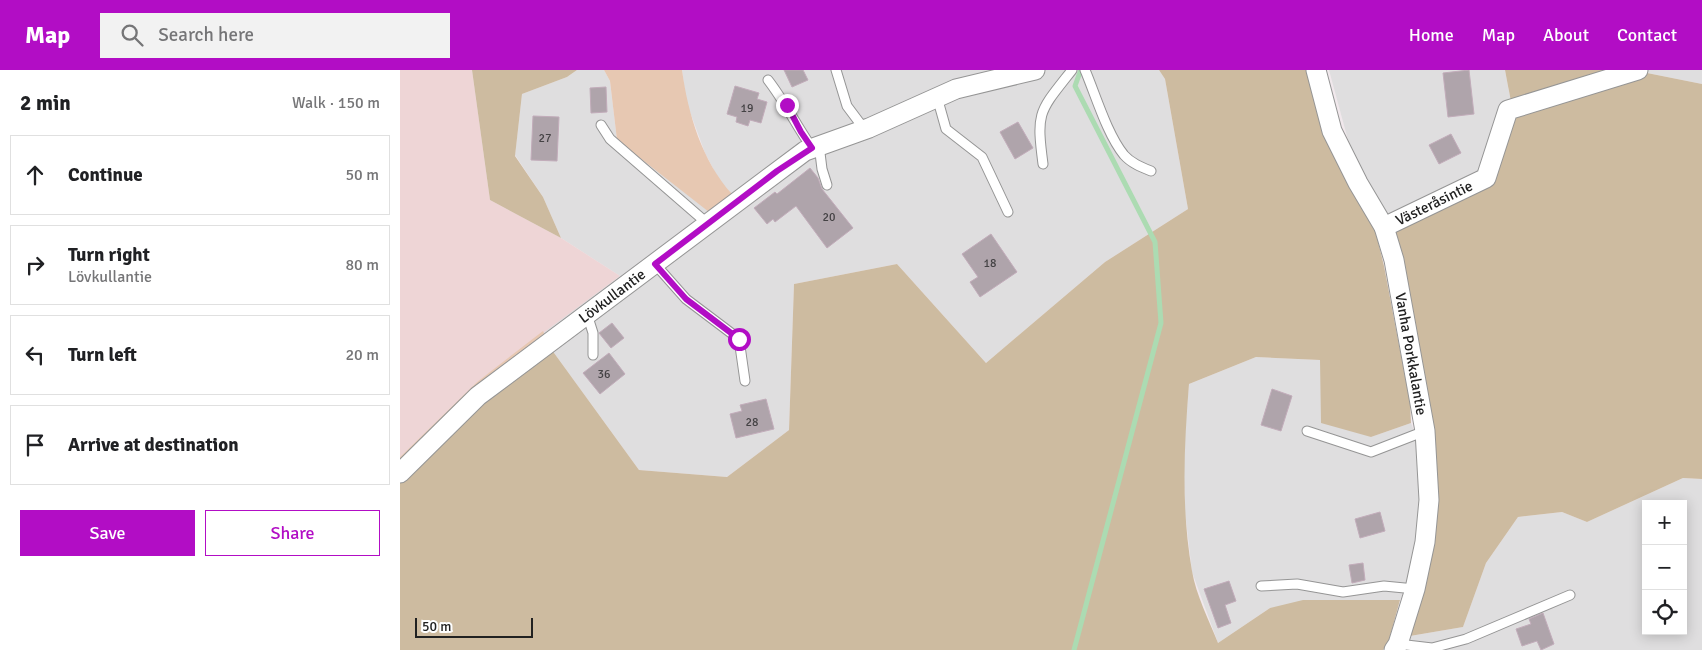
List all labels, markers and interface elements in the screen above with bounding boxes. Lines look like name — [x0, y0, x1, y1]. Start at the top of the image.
search box — [100, 13, 450, 58]
text: Map — [25, 20, 70, 50]
icon: search — [118, 21, 146, 49]
text: Search here — [158, 23, 254, 47]
text: Home — [1409, 24, 1454, 46]
text: Map — [1482, 24, 1515, 46]
text: About — [1543, 24, 1589, 46]
text: Contact — [1617, 24, 1677, 46]
text: 2 min — [20, 90, 71, 116]
text: Walk · 150 m — [292, 93, 380, 113]
route end — [776, 94, 799, 117]
house number: 19 — [741, 101, 753, 116]
house number: 27 — [539, 131, 551, 146]
icon: ahead — [21, 161, 49, 189]
text: Continue — [68, 163, 143, 187]
text: 50 m — [345, 165, 379, 185]
street label: Västeråsintie — [1392, 177, 1476, 229]
house number: 20 — [823, 210, 835, 225]
text: Turn right — [68, 243, 150, 267]
icon: right — [21, 251, 49, 279]
text: 80 m — [345, 255, 379, 275]
house number: 18 — [984, 256, 996, 271]
street label: Lövkullantie — [575, 265, 649, 327]
text: Lövkullantie — [68, 267, 152, 287]
street label: Vanha Porkkalantie — [1391, 291, 1431, 417]
route start — [728, 328, 751, 351]
icon: left — [21, 341, 49, 369]
text: Turn left — [68, 343, 137, 367]
text: 20 m — [345, 345, 379, 365]
house number: 36 — [598, 367, 610, 382]
house number: 28 — [746, 415, 758, 430]
icon: arrive — [21, 431, 49, 459]
text: Arrive at destination — [68, 433, 239, 457]
map controls — [1642, 500, 1687, 635]
button: + — [1642, 500, 1687, 545]
button: Save — [20, 510, 195, 556]
button: Share — [205, 510, 380, 556]
button: − — [1642, 545, 1687, 590]
button: locate — [1642, 590, 1687, 635]
scale bar — [415, 615, 532, 638]
text: 50 m — [422, 618, 451, 635]

